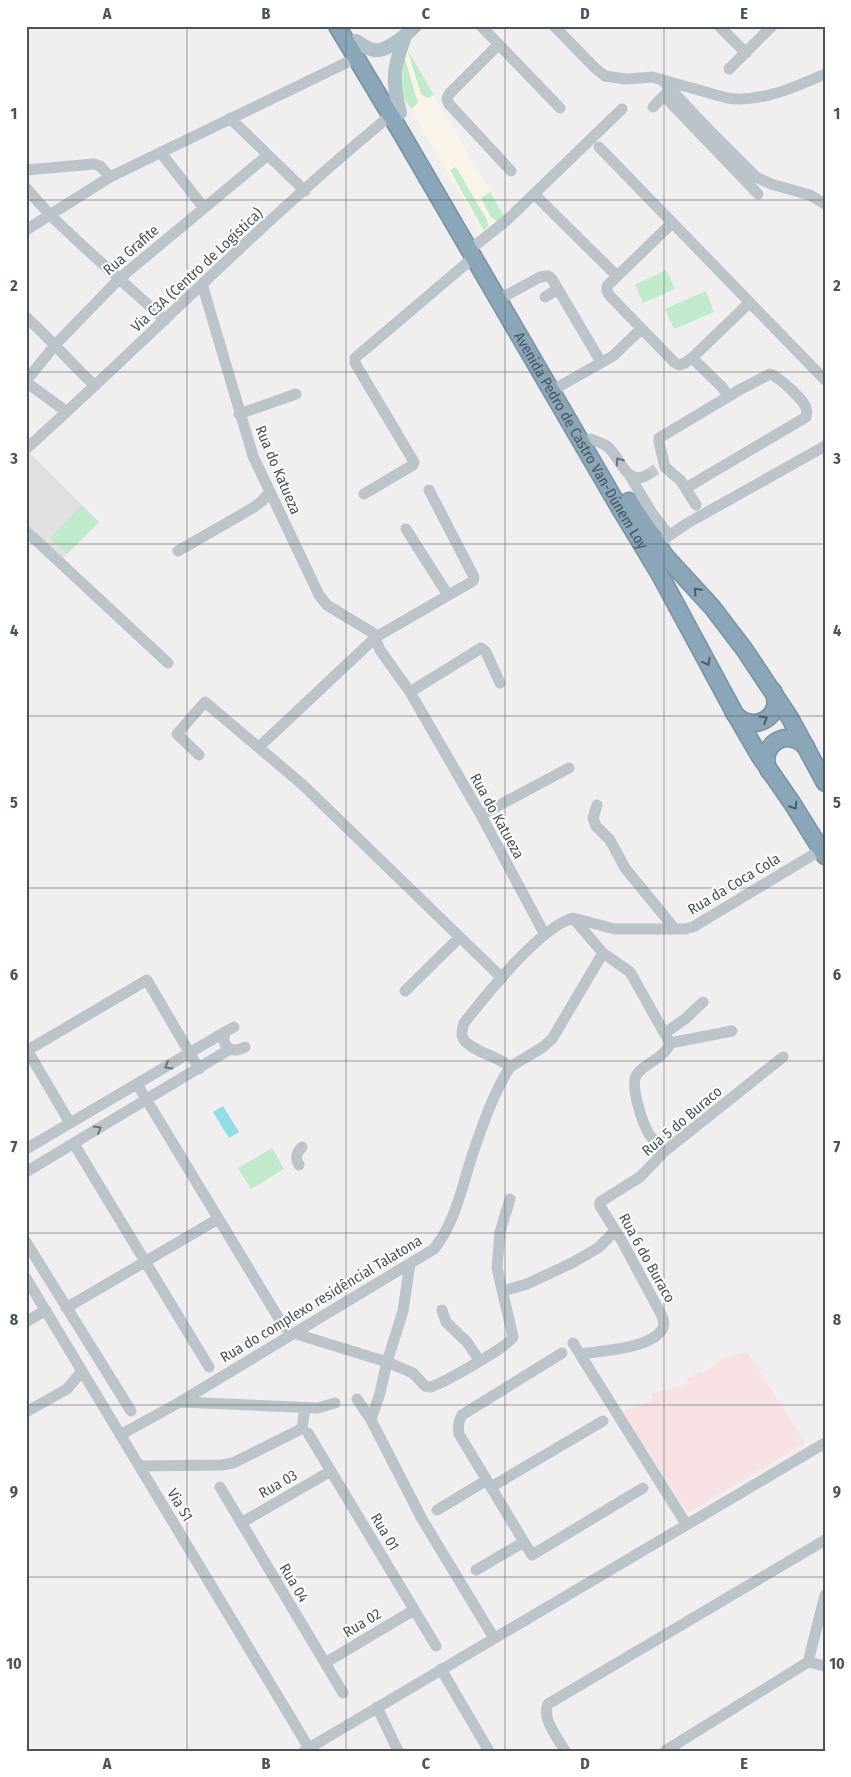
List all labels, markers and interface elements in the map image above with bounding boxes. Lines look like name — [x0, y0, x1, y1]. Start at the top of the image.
text: A — [102, 4, 112, 23]
text: B — [262, 4, 271, 23]
text: C — [422, 4, 431, 23]
text: D — [580, 4, 590, 23]
text: E — [740, 4, 748, 23]
text: 1 — [11, 104, 17, 123]
text: 1 — [834, 104, 840, 123]
street label: Via C3A (Centro de Logística) — [127, 204, 267, 336]
street label: Rua Grafite — [100, 221, 162, 279]
text: 2 — [9, 276, 18, 295]
text: 2 — [832, 276, 841, 295]
street label: Avenida Pedro de Castro Van-Dúnem Loy — [510, 329, 652, 553]
street label: Rua do Katueza — [251, 423, 305, 517]
text: 3 — [9, 449, 18, 468]
text: 3 — [832, 449, 841, 468]
one-way arrow — [616, 457, 625, 467]
one-way arrow — [694, 587, 703, 596]
text: 4 — [10, 621, 18, 640]
text: 4 — [833, 621, 841, 640]
one-way arrow — [701, 657, 711, 666]
one-way arrow — [759, 715, 768, 725]
street label: Rua do Katueza — [466, 770, 528, 862]
text: 5 — [10, 793, 18, 812]
text: 5 — [833, 793, 841, 812]
one-way arrow — [788, 800, 797, 810]
street label: Rua da Coca Cola — [685, 849, 783, 919]
text: 6 — [10, 965, 18, 984]
text: 6 — [833, 965, 841, 984]
one-way arrow — [165, 1059, 174, 1069]
street label: Rua 5 do Buraco — [638, 1082, 726, 1160]
one-way arrow — [93, 1126, 102, 1136]
text: 7 — [11, 1137, 18, 1156]
text: 7 — [834, 1137, 841, 1156]
street label: Rua 6 do Buraco — [615, 1210, 679, 1306]
street label: Rua do complexo residêncial Talatona — [217, 1232, 425, 1366]
text: 8 — [10, 1310, 19, 1329]
text: 8 — [833, 1310, 842, 1329]
street label: Rua 03 — [256, 1466, 301, 1502]
text: 9 — [10, 1482, 18, 1501]
text: 9 — [833, 1482, 841, 1501]
street label: Via S1 — [163, 1485, 197, 1525]
street label: Rua 01 — [367, 1510, 403, 1554]
street label: Rua 04 — [275, 1560, 313, 1606]
street label: Rua 02 — [340, 1604, 385, 1641]
text: 10 — [6, 1654, 22, 1673]
text: 10 — [829, 1654, 845, 1673]
text: A — [102, 1754, 112, 1773]
text: B — [262, 1754, 271, 1773]
text: C — [422, 1754, 431, 1773]
text: D — [580, 1754, 590, 1773]
text: E — [740, 1754, 748, 1773]

